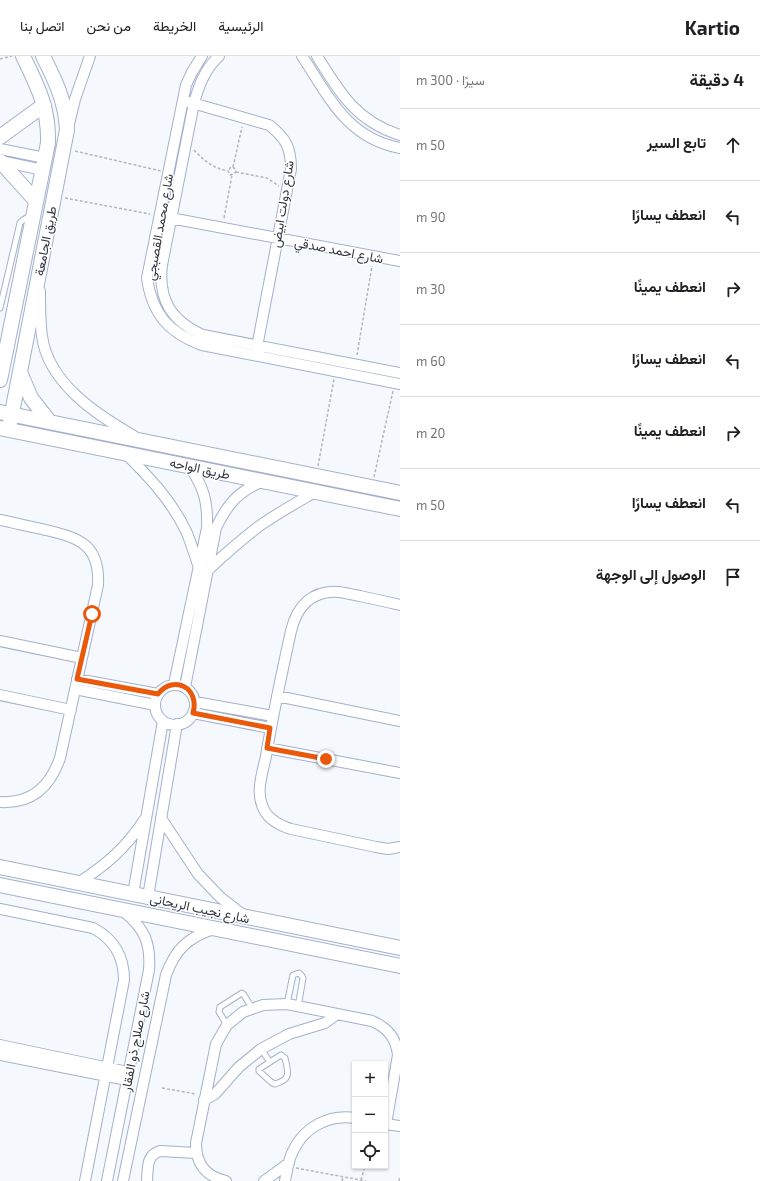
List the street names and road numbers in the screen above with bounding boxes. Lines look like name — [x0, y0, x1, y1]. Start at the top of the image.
street label: شارع دولت ابيض — [267, 159, 299, 249]
street label: شارع محمد القصبجي — [142, 172, 179, 282]
street label: طريق الجامعة — [30, 205, 61, 277]
street label: شارع احمد صدقي — [293, 234, 385, 269]
street label: طريق الواحه — [168, 454, 232, 483]
street label: شارع نجيب الريحانى — [148, 890, 251, 928]
street label: شارع صلاح ذو الفقار — [117, 990, 155, 1094]

